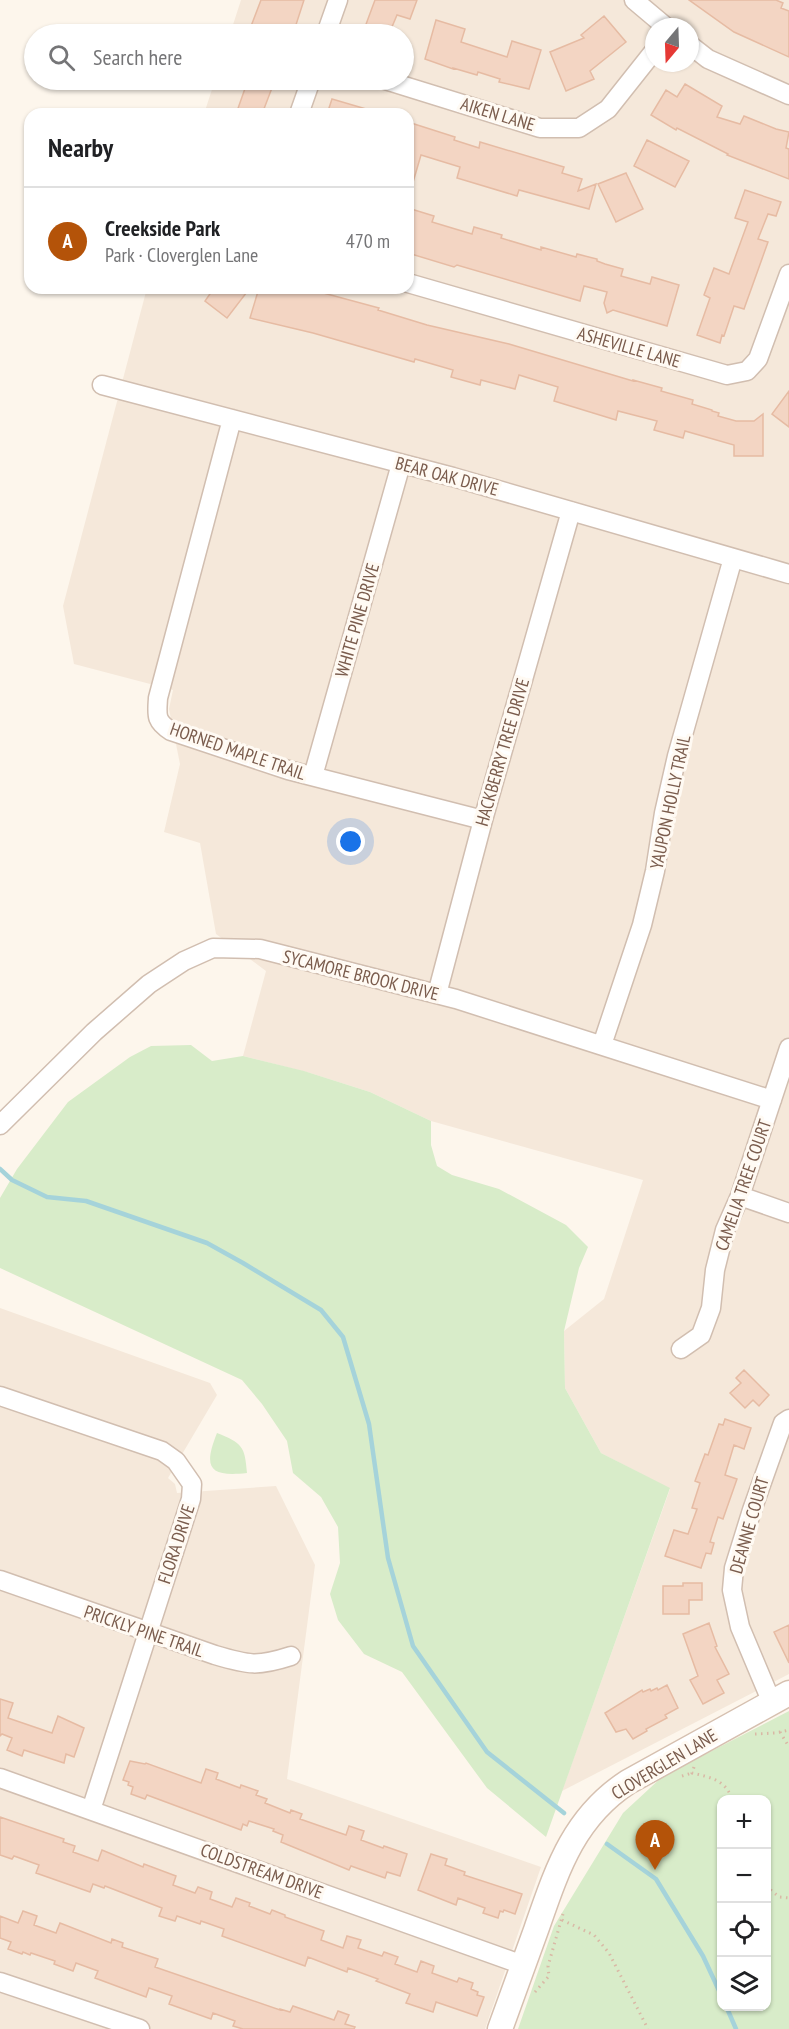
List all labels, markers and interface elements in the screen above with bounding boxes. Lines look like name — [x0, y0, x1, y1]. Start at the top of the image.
north arrow — [645, 18, 699, 72]
search box — [24, 24, 414, 90]
icon: search — [45, 41, 78, 74]
text: Search here — [93, 43, 182, 71]
street label: AIKEN LANE — [458, 92, 538, 136]
text: Nearby — [48, 131, 113, 164]
text: Creekside Park — [105, 214, 220, 242]
text: A — [62, 228, 73, 254]
text: 470 m — [346, 228, 390, 254]
text: Park · Cloverglen Lane — [105, 242, 258, 268]
street label: ASHEVILLE LANE — [575, 321, 683, 373]
street label: BEAR OAK DRIVE — [393, 451, 501, 501]
street label: WHITE PINE DRIVE — [330, 560, 384, 680]
street label: HACKBERRY TREE DRIVE — [470, 675, 534, 829]
street label: HORNED MAPLE TRAIL — [167, 717, 309, 785]
street label: YAUPON HOLLY TRAIL — [645, 732, 696, 871]
your location — [336, 827, 365, 856]
street label: SYCAMORE BROOK DRIVE — [281, 944, 441, 1006]
street label: CAMELIA TREE COURT — [710, 1116, 776, 1254]
street label: DEANNE COURT — [724, 1474, 774, 1576]
street label: FLORA DRIVE — [152, 1501, 200, 1587]
street label: PRICKLY PINE TRAIL — [81, 1600, 207, 1662]
street label: CLOVERGLEN LANE — [607, 1723, 721, 1805]
map controls — [717, 1795, 771, 2011]
button: + — [717, 1795, 771, 1849]
pin: A — [636, 1820, 674, 1870]
street label: COLDSTREAM DRIVE — [198, 1838, 326, 1904]
button: − — [717, 1849, 771, 1903]
button: locate — [717, 1903, 771, 1957]
button: layers — [717, 1957, 771, 2011]

